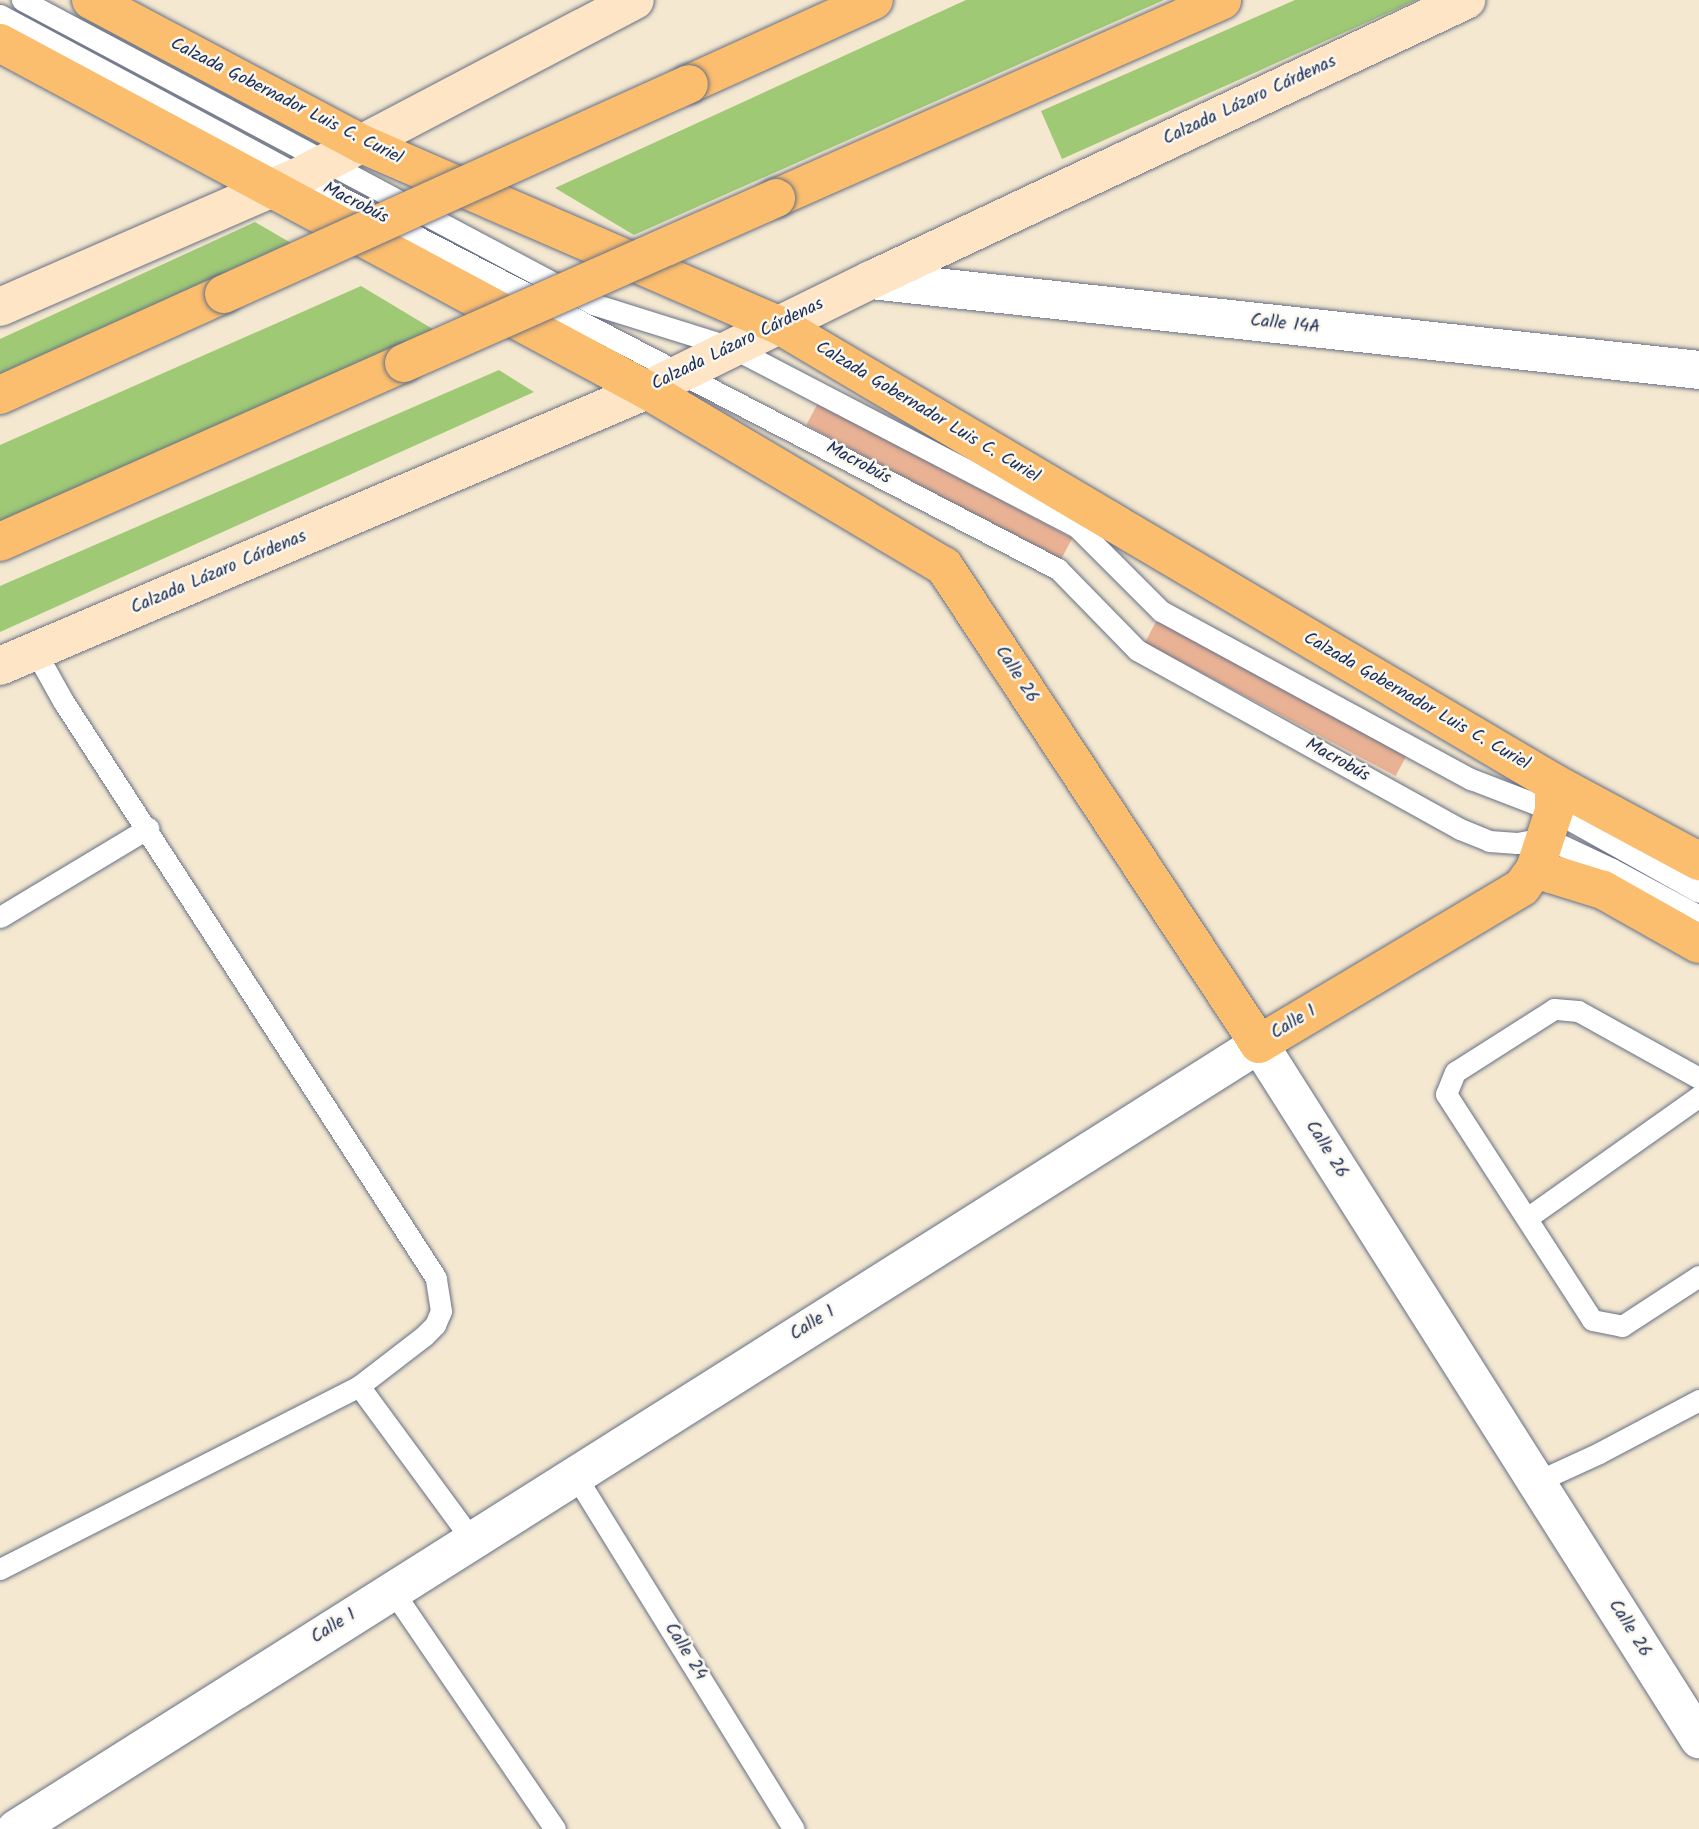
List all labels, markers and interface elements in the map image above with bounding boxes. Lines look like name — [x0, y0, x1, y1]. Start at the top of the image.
street label: Calzada Gobernador Luis C. Curiel — [166, 34, 406, 170]
street label: Calzada Lázaro Cárdenas — [1160, 51, 1340, 151]
street label: Macrobús — [319, 178, 391, 230]
street label: Calzada Lázaro Cárdenas — [648, 294, 828, 396]
street label: Calle 14A — [1249, 311, 1321, 339]
street label: Calzada Gobernador Luis C. Curiel — [811, 337, 1043, 489]
street label: Macrobús — [822, 438, 894, 490]
street label: Calzada Lázaro Cárdenas — [128, 526, 310, 620]
street label: Calzada Gobernador Luis C. Curiel — [1299, 628, 1533, 776]
street label: Calle 26 — [990, 642, 1042, 708]
street label: Macrobús — [1301, 734, 1373, 788]
street label: Calle 1 — [1267, 1001, 1321, 1045]
street label: Calle 26 — [1300, 1117, 1352, 1183]
street label: Calle 1 — [786, 1302, 840, 1346]
street label: Calle 26 — [1603, 1596, 1655, 1662]
street label: Calle 1 — [307, 1605, 361, 1649]
street label: Calle 24 — [659, 1619, 711, 1685]

